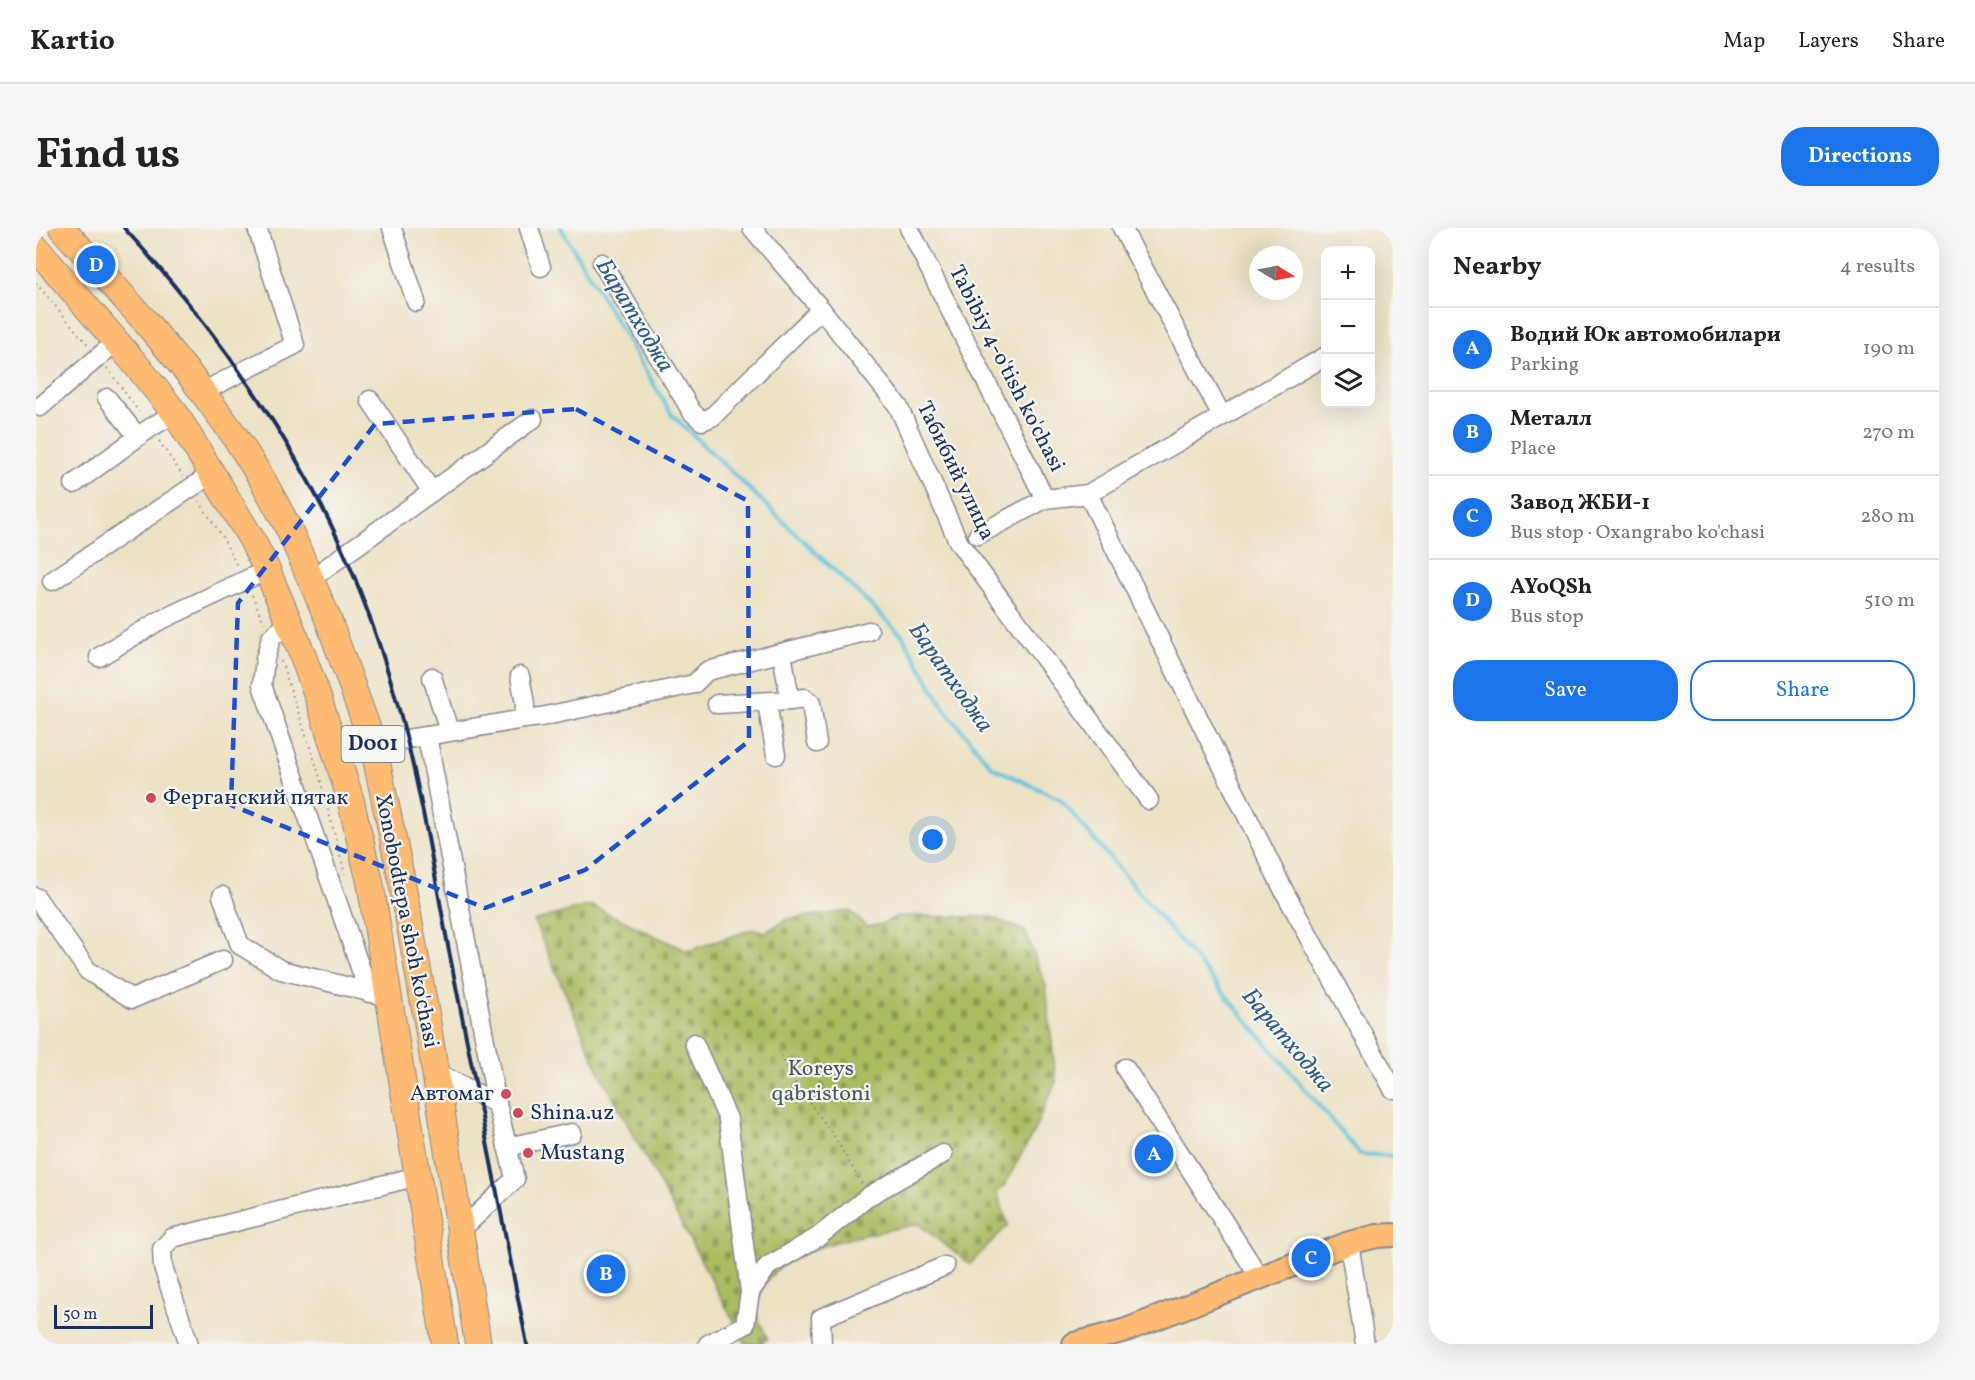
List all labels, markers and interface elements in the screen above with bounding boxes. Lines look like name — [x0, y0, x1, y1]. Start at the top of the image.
text: Kartio — [30, 22, 115, 61]
text: Map — [1723, 27, 1765, 56]
text: Layers — [1798, 27, 1859, 56]
text: Share — [1892, 27, 1945, 56]
text: Find us — [36, 127, 180, 186]
button: Directions — [1781, 127, 1939, 186]
pin: D — [76, 243, 116, 288]
north arrow — [1249, 246, 1303, 300]
map controls — [1321, 246, 1375, 408]
button: + — [1321, 246, 1375, 300]
text: Nearby — [1453, 249, 1542, 285]
water label: Баратходжа — [587, 253, 681, 379]
text: 4 results — [1840, 253, 1915, 281]
street label: Tabibiy 4-o'tish ko'chasi — [940, 260, 1072, 478]
button: − — [1321, 300, 1375, 354]
text: Водий Юк автомобилари — [1510, 320, 1781, 351]
text: A — [1465, 335, 1480, 363]
text: 190 m — [1863, 335, 1915, 363]
text: Parking — [1510, 351, 1579, 379]
button: layers — [1321, 354, 1375, 408]
street label: Табибий улица — [908, 396, 1002, 546]
text: Металл — [1510, 404, 1592, 435]
text: B — [1466, 419, 1479, 447]
text: 270 m — [1862, 419, 1915, 447]
text: Place — [1510, 435, 1556, 463]
text: Завод ЖБИ-1 — [1510, 488, 1650, 519]
text: C — [1466, 503, 1479, 531]
text: 280 m — [1860, 503, 1915, 531]
text: Bus stop · Oxangrabo ko'chasi — [1510, 519, 1765, 547]
text: AYoQSh — [1510, 572, 1592, 603]
text: D — [1465, 587, 1480, 615]
text: 510 m — [1864, 587, 1915, 615]
text: Bus stop — [1510, 603, 1584, 631]
water label: Баратходжа — [899, 616, 1001, 740]
button: Save — [1453, 660, 1678, 721]
button: Share — [1690, 660, 1915, 721]
road number: D001 — [342, 726, 404, 762]
place label: Ферганский пятак — [163, 783, 349, 814]
marker: Ферганский пятак — [144, 791, 158, 805]
street label: Xonobodtepa shoh ko'chasi — [366, 791, 446, 1051]
your location — [918, 825, 947, 854]
water label: Баратходжа — [1233, 981, 1341, 1101]
park label: Koreys qabristoni — [771, 1054, 871, 1110]
place label: Автомаг — [410, 1079, 494, 1110]
marker: Автомаг — [499, 1087, 513, 1101]
place label: Shina.uz — [530, 1098, 614, 1129]
marker: Shina.uz — [511, 1106, 525, 1120]
pin: A — [1134, 1132, 1174, 1176]
place label: Mustang — [540, 1138, 625, 1169]
marker: Mustang — [521, 1146, 535, 1160]
pin: C — [1292, 1236, 1330, 1280]
pin: B — [586, 1252, 626, 1296]
scale bar — [54, 1302, 153, 1330]
text: 50 m — [63, 1304, 97, 1326]

